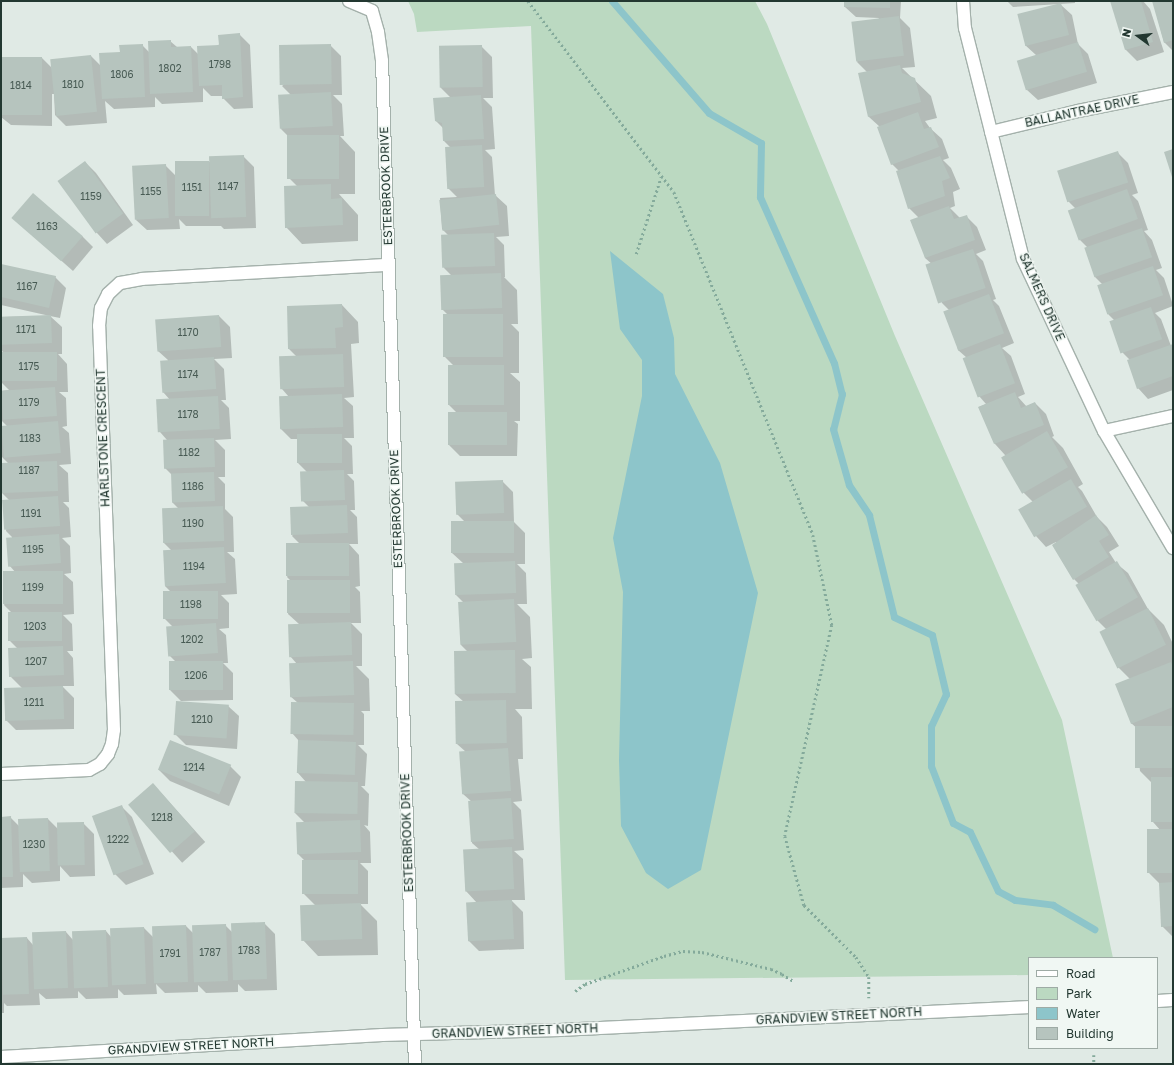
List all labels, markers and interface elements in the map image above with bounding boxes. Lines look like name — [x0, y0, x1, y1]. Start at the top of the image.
north arrow — [1118, 16, 1158, 56]
text: N — [1119, 27, 1133, 38]
house number: 1798 — [209, 59, 231, 71]
house number: 1802 — [159, 63, 181, 75]
house number: 1806 — [110, 69, 134, 81]
house number: 1810 — [62, 79, 84, 91]
house number: 1814 — [10, 80, 32, 92]
street label: BALLANTRAE DRIVE — [1023, 92, 1141, 130]
street label: ESTERBROOK DRIVE — [377, 126, 395, 246]
house number: 1147 — [217, 181, 239, 193]
house number: 1151 — [182, 182, 202, 194]
house number: 1155 — [140, 186, 162, 198]
house number: 1159 — [80, 191, 102, 203]
house number: 1163 — [36, 221, 58, 233]
street label: SALMERS DRIVE — [1016, 251, 1068, 343]
house number: 1167 — [16, 281, 38, 293]
house number: 1171 — [16, 324, 36, 336]
house number: 1170 — [177, 327, 199, 339]
house number: 1175 — [19, 361, 39, 373]
street label: HARLSTONE CRESCENT — [93, 369, 113, 507]
house number: 1174 — [177, 369, 199, 381]
house number: 1179 — [18, 397, 40, 409]
house number: 1178 — [177, 409, 199, 421]
house number: 1183 — [19, 433, 41, 445]
house number: 1182 — [178, 447, 200, 459]
street label: ESTERBROOK DRIVE — [387, 449, 405, 569]
house number: 1187 — [18, 465, 40, 477]
house number: 1186 — [182, 481, 204, 493]
house number: 1191 — [21, 508, 41, 520]
house number: 1190 — [182, 518, 204, 530]
house number: 1195 — [22, 544, 44, 556]
house number: 1194 — [183, 561, 205, 573]
house number: 1199 — [22, 582, 44, 594]
house number: 1198 — [180, 599, 202, 611]
house number: 1203 — [24, 621, 46, 633]
house number: 1202 — [181, 634, 203, 646]
house number: 1207 — [25, 656, 47, 668]
house number: 1206 — [185, 670, 207, 682]
house number: 1211 — [24, 697, 44, 709]
house number: 1210 — [191, 714, 213, 726]
house number: 1214 — [183, 762, 205, 774]
street label: ESTERBROOK DRIVE — [398, 773, 416, 893]
house number: 1218 — [151, 812, 173, 824]
house number: 1222 — [107, 834, 129, 846]
house number: 1230 — [23, 839, 45, 851]
house number: 1783 — [238, 945, 260, 957]
house number: 1787 — [199, 947, 221, 959]
house number: 1791 — [159, 948, 181, 960]
legend — [1028, 957, 1158, 1049]
text: Road — [1066, 966, 1095, 981]
text: Park — [1066, 986, 1092, 1001]
street label: GRANDVIEW STREET NORTH — [755, 1004, 923, 1028]
text: Water — [1066, 1006, 1100, 1021]
street label: GRANDVIEW STREET NORTH — [432, 1021, 598, 1041]
text: Building — [1066, 1026, 1114, 1041]
street label: GRANDVIEW STREET NORTH — [107, 1034, 275, 1058]

